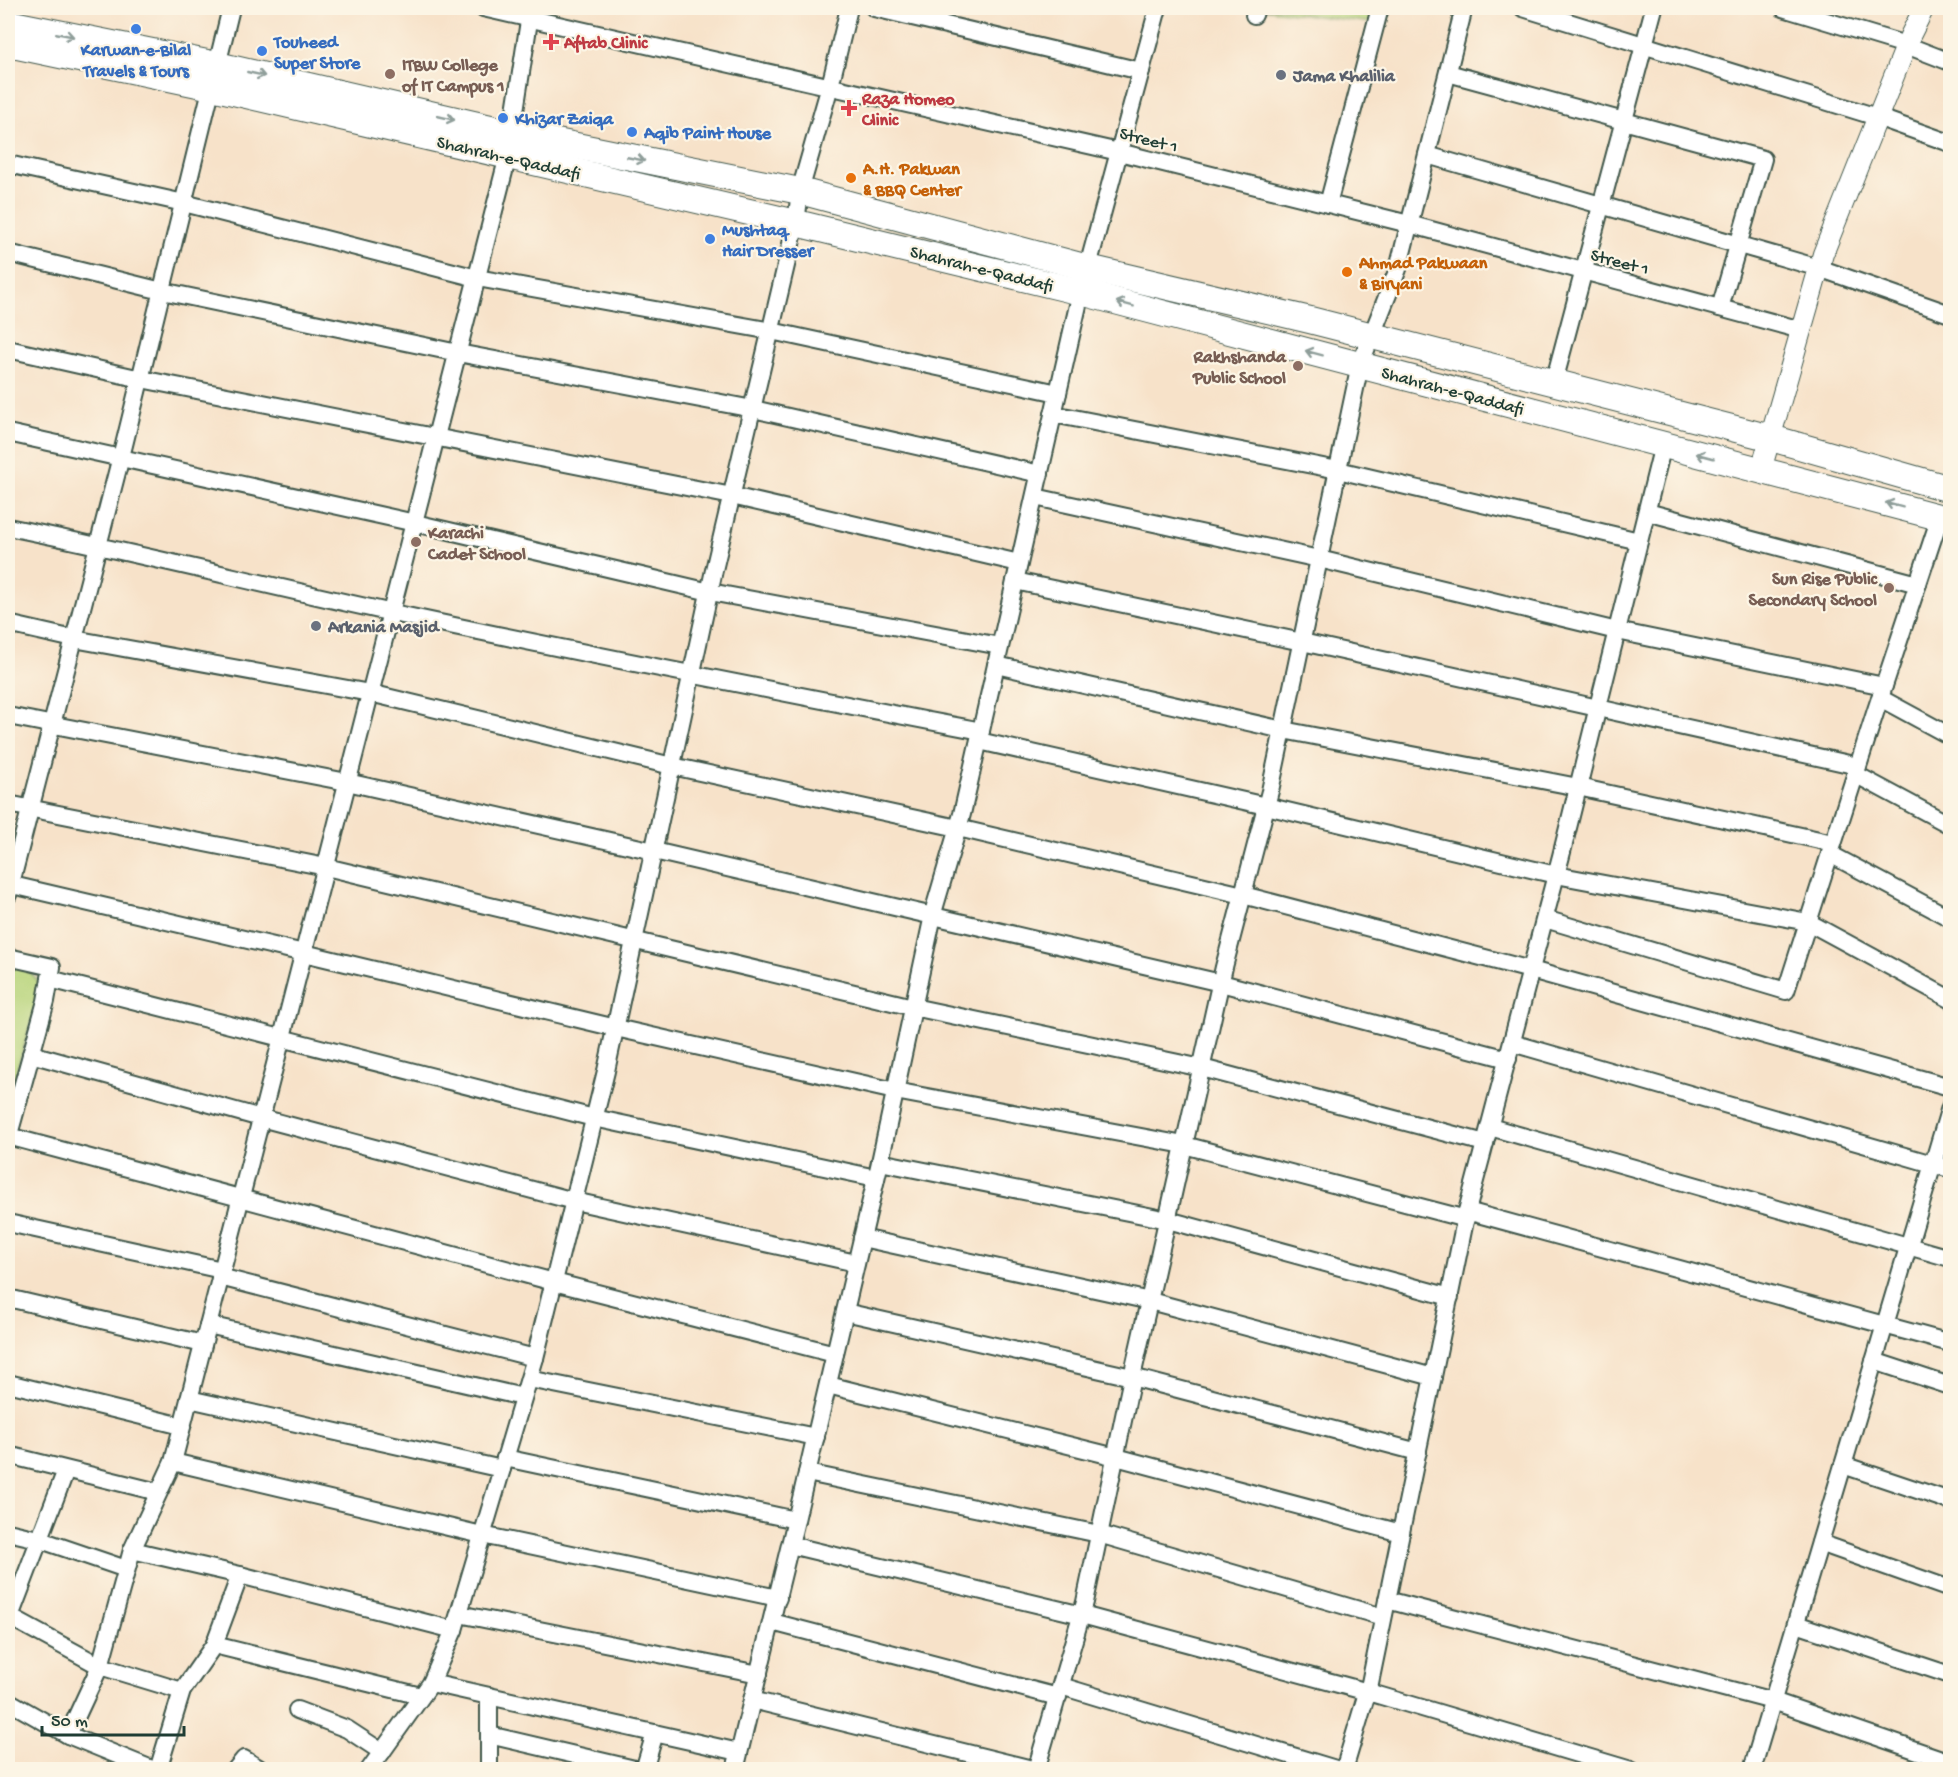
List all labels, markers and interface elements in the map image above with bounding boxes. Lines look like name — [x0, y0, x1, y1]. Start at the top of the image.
marker: Karwan-e-Bilal Travels & Tours — [129, 22, 143, 36]
one-way arrow — [55, 30, 74, 41]
place label: Touheed Super Store — [272, 33, 361, 75]
marker: Aftab Clinic — [542, 33, 560, 51]
place label: Aftab Clinic — [563, 34, 648, 55]
place label: Karwan-e-Bilal Travels & Tours — [80, 41, 191, 83]
marker: Touheed Super Store — [255, 44, 269, 58]
place label: ITBW College of IT Campus 1 — [401, 56, 505, 98]
marker: ITBW College of IT Campus 1 — [383, 67, 397, 81]
place label: Jama Khalilia — [1292, 67, 1396, 88]
marker: Jama Khalilia — [1274, 68, 1288, 82]
one-way arrow — [246, 69, 265, 81]
place label: Raza Homeo Clinic — [861, 90, 955, 132]
marker: Raza Homeo Clinic — [840, 99, 858, 117]
place label: Khizar Zaiqa — [514, 110, 614, 131]
marker: Khizar Zaiqa — [496, 111, 510, 125]
one-way arrow — [436, 113, 455, 125]
place label: Aqib Paint House — [643, 124, 772, 145]
street label: Street 1 — [1117, 124, 1180, 159]
marker: Aqib Paint House — [625, 125, 639, 139]
street label: Shahrah-e-Qaddafi — [435, 133, 582, 186]
one-way arrow — [626, 154, 646, 165]
place label: A.H. Pakwan & BBQ Center — [862, 160, 964, 202]
marker: A.H. Pakwan & BBQ Center — [844, 171, 858, 185]
place label: Mushtaq Hair Dresser — [722, 221, 816, 263]
marker: Mushtaq Hair Dresser — [703, 232, 717, 246]
street label: Shahrah-e-Qaddafi — [908, 242, 1055, 298]
street label: Street 1 — [1588, 246, 1651, 281]
place label: Ahmad Pakwaan & Biryani — [1358, 254, 1488, 296]
marker: Ahmad Pakwaan & Biryani — [1340, 265, 1354, 279]
one-way arrow — [1116, 297, 1135, 309]
one-way arrow — [1305, 347, 1324, 358]
place label: Rakhshanda Public School — [1192, 348, 1287, 390]
marker: Rakhshanda Public School — [1291, 359, 1305, 373]
street label: Shahrah-e-Qaddafi — [1379, 363, 1526, 422]
one-way arrow — [1696, 449, 1715, 461]
one-way arrow — [1885, 499, 1904, 511]
place label: Karachi Cadet School — [427, 524, 526, 566]
marker: Karachi Cadet School — [409, 535, 423, 549]
place label: Sun Rise Public Secondary School — [1749, 570, 1878, 612]
marker: Sun Rise Public Secondary School — [1882, 581, 1896, 595]
place label: Arkania Masjid — [327, 618, 441, 639]
marker: Arkania Masjid — [309, 619, 323, 633]
scale bar — [42, 1699, 184, 1737]
text: 50 m — [51, 1712, 88, 1733]

